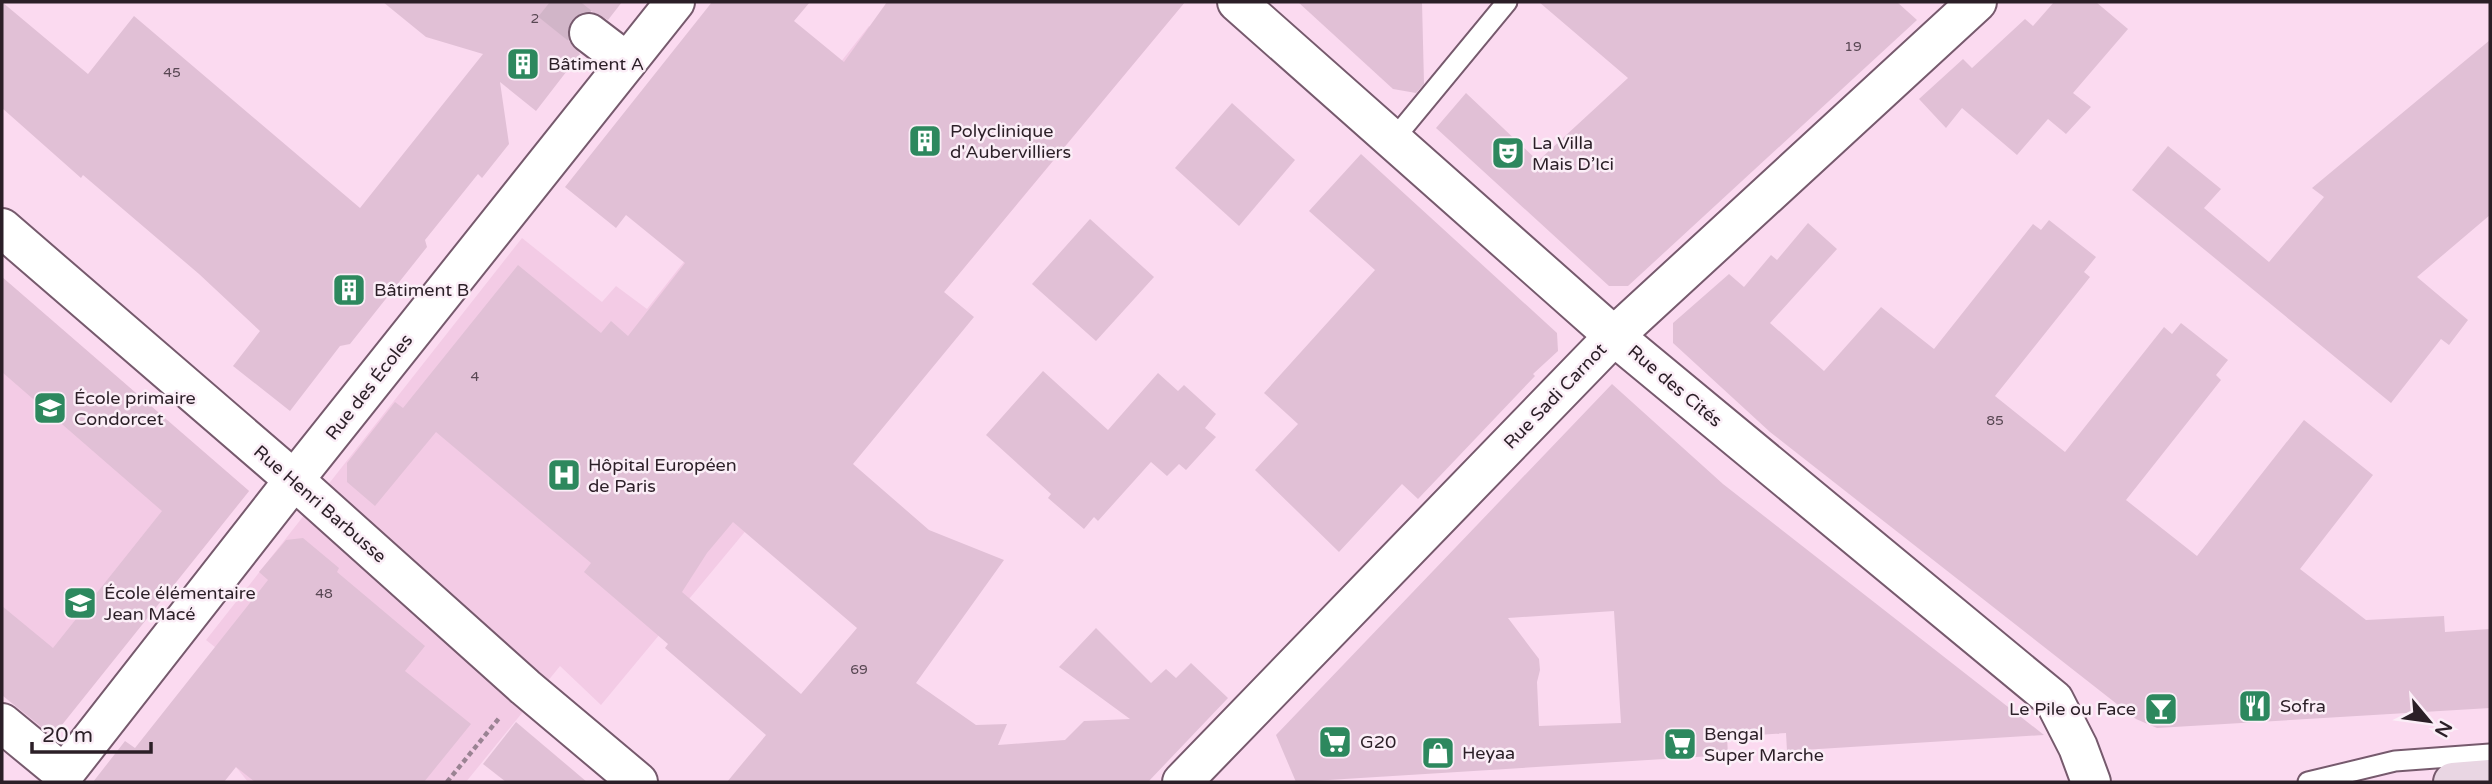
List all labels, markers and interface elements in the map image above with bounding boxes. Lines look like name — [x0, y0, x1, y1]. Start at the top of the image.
house number: 2 — [531, 10, 539, 27]
house number: 19 — [1844, 38, 1862, 55]
building icon: Bâtiment A — [504, 45, 542, 83]
place label: Bâtiment A — [548, 53, 644, 75]
house number: 45 — [163, 64, 181, 81]
place label: Polyclinique d'Aubervilliers — [950, 120, 1071, 163]
building icon: Polyclinique d'Aubervilliers — [906, 122, 944, 160]
place label: La Villa Mais D’Ici — [1532, 132, 1614, 175]
theatre icon: La Villa Mais D’Ici — [1489, 134, 1527, 172]
building icon: Bâtiment B — [330, 271, 368, 309]
place label: Bâtiment B — [374, 279, 469, 301]
street label: Rue des Écoles — [321, 330, 417, 444]
street label: Rue Sadi Carnot — [1499, 338, 1611, 453]
street label: Rue des Cités — [1623, 340, 1727, 432]
house number: 4 — [471, 368, 480, 385]
place label: École primaire Condorcet — [74, 387, 196, 430]
school or university icon: École primaire Condorcet — [31, 389, 69, 427]
house number: 85 — [1986, 412, 2004, 429]
street label: Rue Henri Barbusse — [249, 440, 391, 568]
place label: Hôpital Européen de Paris — [588, 454, 737, 497]
hospital icon: Hôpital Européen de Paris — [545, 456, 583, 494]
place label: École élémentaire Jean Macé — [104, 582, 256, 625]
school or university icon: École élémentaire Jean Macé — [61, 584, 99, 622]
house number: 48 — [315, 585, 333, 602]
house number: 69 — [850, 661, 868, 678]
north arrow — [2394, 686, 2464, 756]
restaurant icon: Sofra — [2236, 687, 2274, 725]
bar icon: Le Pile ou Face — [2142, 690, 2180, 728]
place label: Sofra — [2280, 695, 2326, 717]
place label: Le Pile ou Face — [2009, 698, 2136, 720]
scale bar — [32, 710, 150, 754]
text: N — [2430, 717, 2456, 741]
text: 20 m — [42, 723, 93, 748]
supermarket icon: G20 — [1316, 723, 1354, 761]
place label: Bengal Super Marche — [1704, 723, 1824, 766]
supermarket icon: Bengal Super Marche — [1661, 725, 1699, 763]
place label: G20 — [1360, 731, 1396, 753]
shop icon: Heyaa — [1419, 734, 1457, 772]
place label: Heyaa — [1462, 742, 1515, 764]

